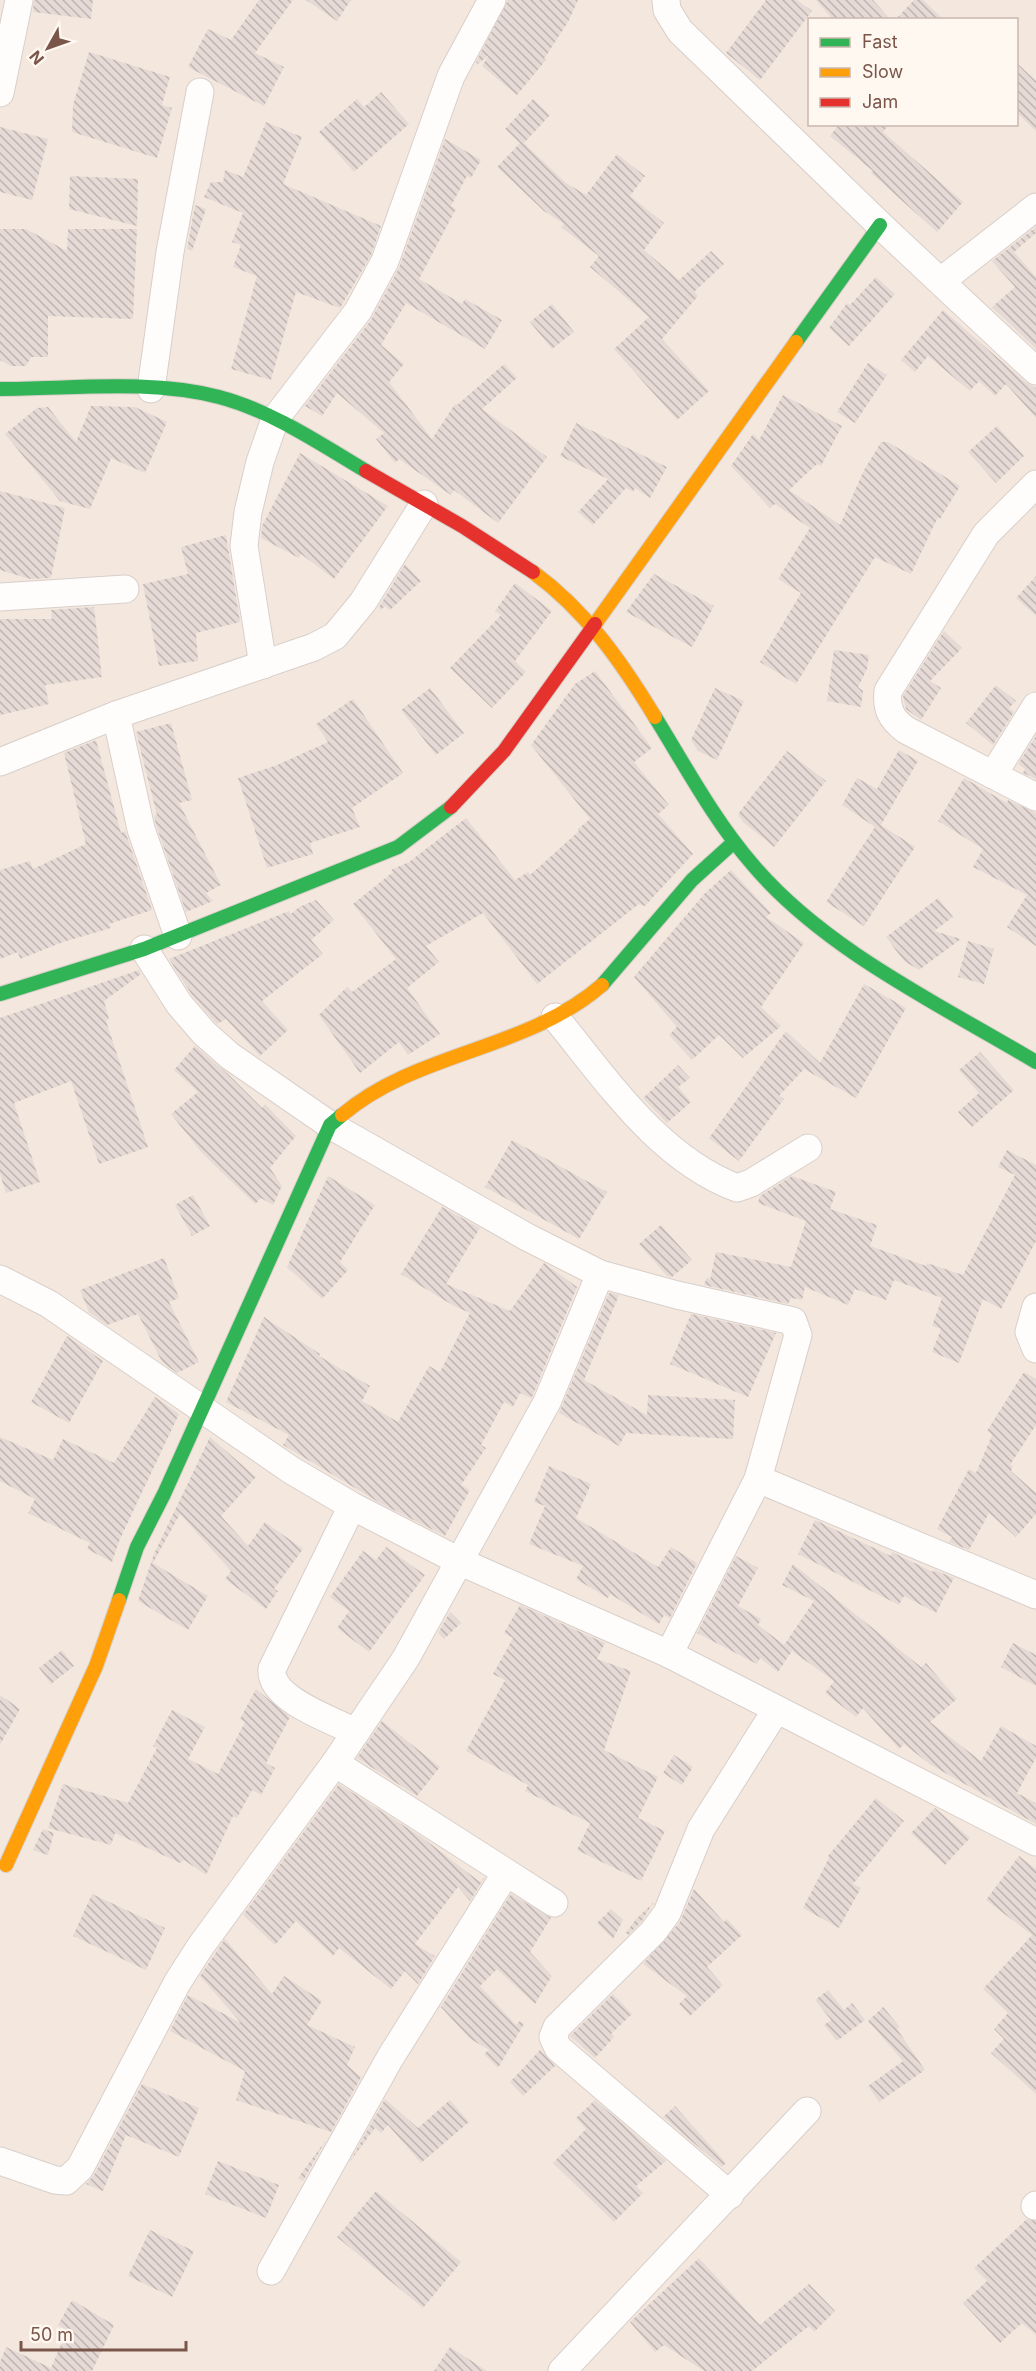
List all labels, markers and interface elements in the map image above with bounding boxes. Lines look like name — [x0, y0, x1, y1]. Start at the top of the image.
north arrow — [18, 18, 78, 78]
legend — [808, 18, 1018, 126]
text: Fast — [862, 31, 898, 52]
text: N — [25, 47, 48, 69]
text: Slow — [862, 61, 903, 82]
text: Jam — [862, 91, 898, 112]
scale bar — [21, 2314, 186, 2352]
text: 50 m — [30, 2324, 73, 2345]

